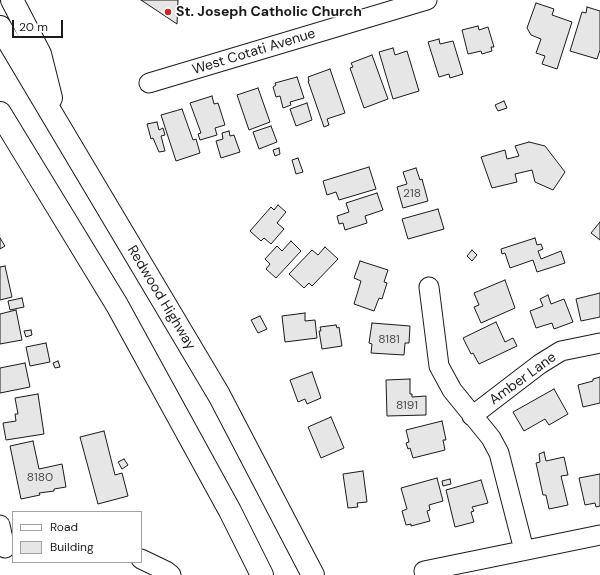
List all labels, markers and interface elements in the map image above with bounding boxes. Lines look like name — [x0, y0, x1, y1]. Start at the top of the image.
place label: St. Joseph Catholic Church — [176, 4, 362, 20]
marker: St. Joseph Catholic Church — [163, 7, 173, 17]
scale bar — [14, 12, 65, 38]
text: 20 m — [19, 19, 48, 35]
street label: West Cotati Avenue — [190, 25, 318, 79]
house number: 218 — [403, 187, 421, 201]
street label: Redwood Highway — [123, 243, 199, 353]
house number: 8181 — [378, 333, 400, 347]
street label: Amber Lane — [486, 349, 560, 409]
house number: 8191 — [396, 399, 418, 413]
house number: 8180 — [27, 471, 53, 485]
legend — [12, 511, 142, 563]
text: Road — [50, 519, 78, 535]
text: Building — [50, 539, 94, 555]

